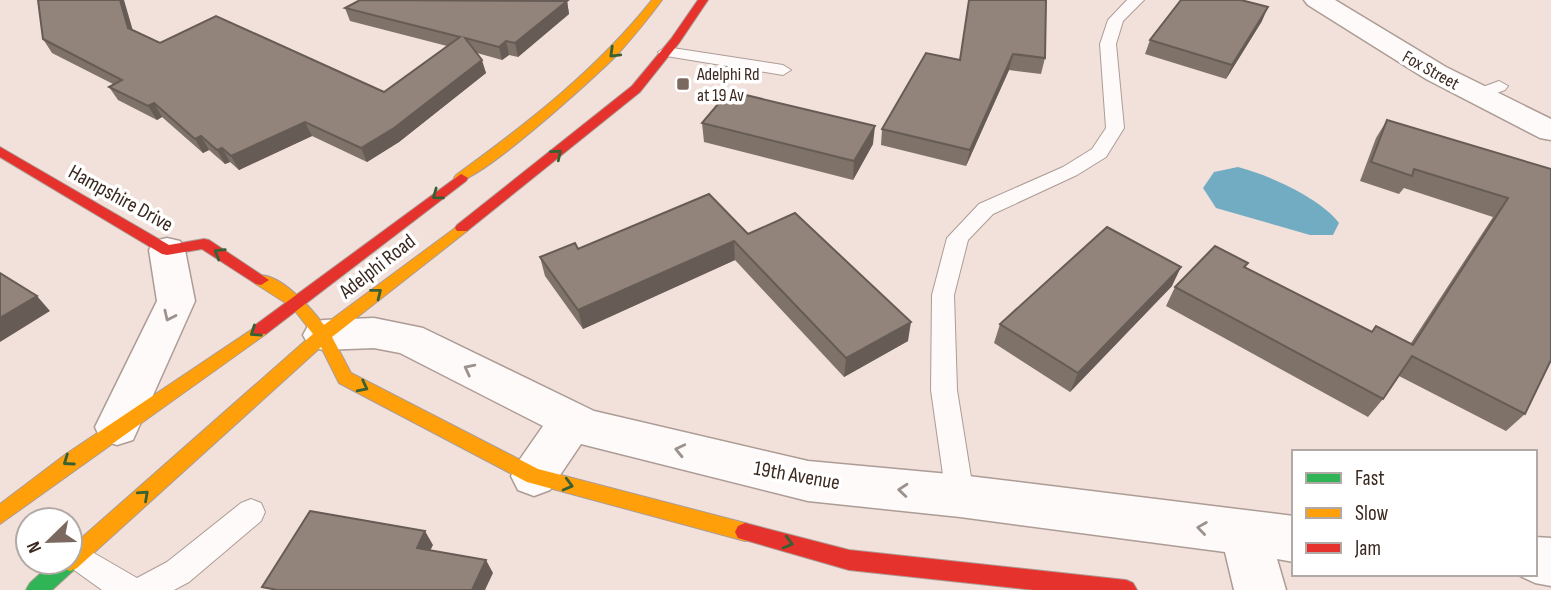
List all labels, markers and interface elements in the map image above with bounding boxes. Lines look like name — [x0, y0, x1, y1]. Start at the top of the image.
one-way arrow — [609, 44, 622, 57]
street label: Fox Street — [1399, 46, 1463, 95]
place label: Adelphi Rd at 19 Av — [696, 64, 760, 106]
marker: Adelphi Rd at 19 Av — [675, 76, 691, 92]
one-way arrow — [549, 150, 562, 162]
street label: Hampshire Drive — [64, 160, 177, 237]
one-way arrow — [432, 187, 445, 199]
street label: Adelphi Road — [333, 229, 420, 304]
one-way arrow — [214, 249, 227, 262]
one-way arrow — [369, 288, 381, 301]
one-way arrow — [163, 309, 177, 321]
one-way arrow — [250, 324, 263, 337]
one-way arrow — [464, 363, 476, 377]
one-way arrow — [356, 379, 368, 392]
one-way arrow — [674, 444, 686, 459]
legend — [1292, 450, 1537, 576]
one-way arrow — [63, 453, 76, 465]
street label: 19th Avenue — [752, 456, 842, 495]
text: Fast — [1355, 466, 1385, 491]
one-way arrow — [562, 477, 574, 491]
one-way arrow — [897, 483, 908, 498]
one-way arrow — [136, 490, 149, 503]
text: Slow — [1355, 501, 1389, 526]
north arrow — [14, 506, 84, 576]
one-way arrow — [1196, 521, 1207, 536]
one-way arrow — [781, 535, 793, 550]
text: Jam — [1354, 536, 1381, 561]
text: N — [22, 538, 47, 556]

